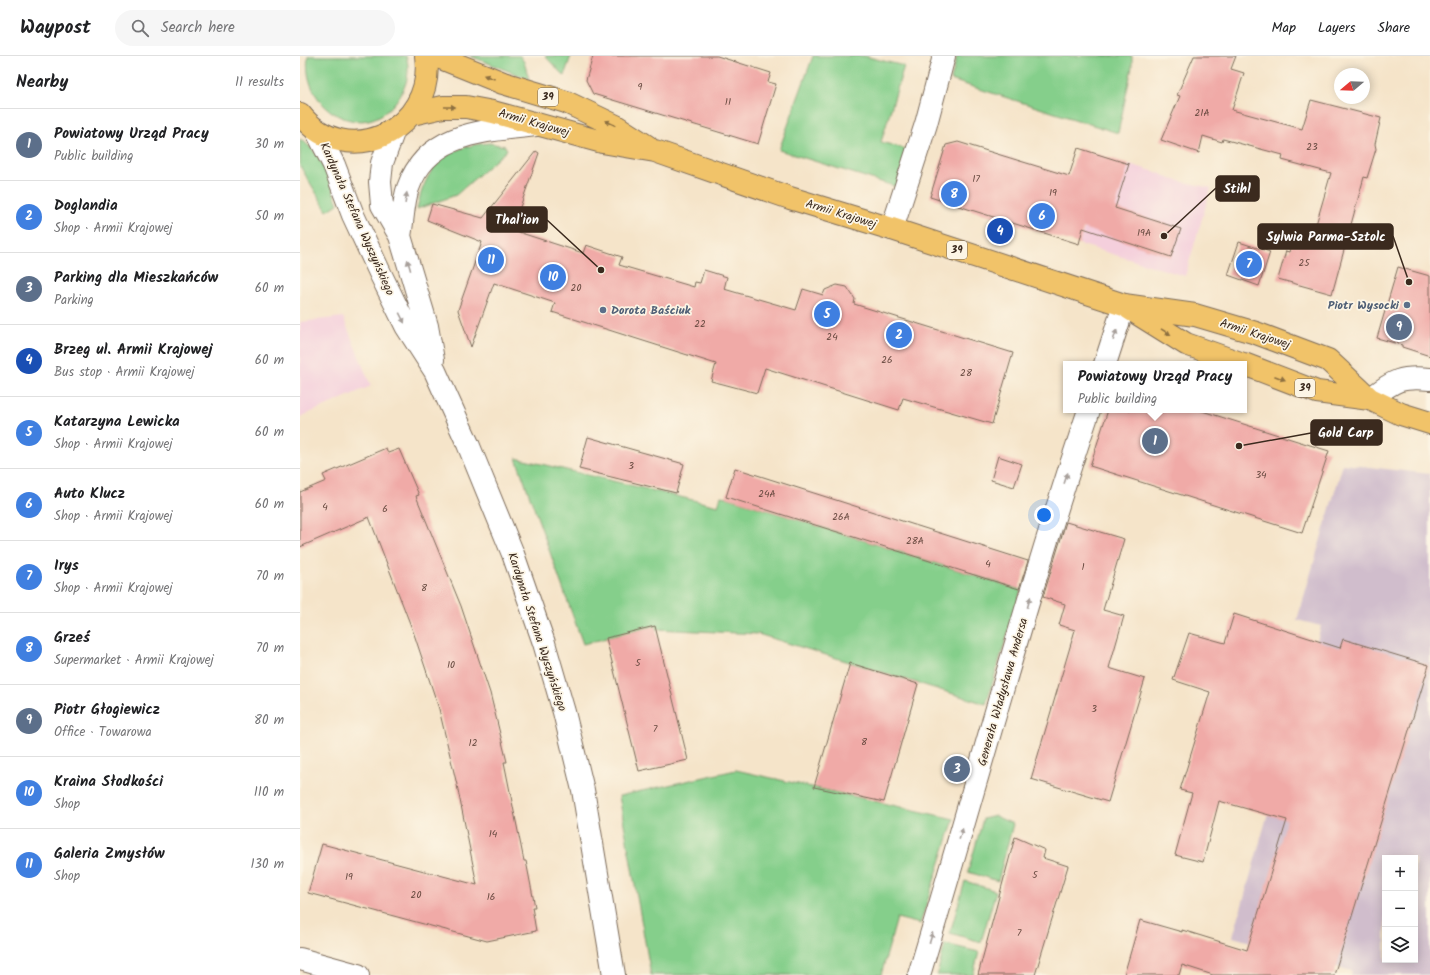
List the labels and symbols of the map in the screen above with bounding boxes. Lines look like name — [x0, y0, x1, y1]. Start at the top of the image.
north arrow — [1334, 68, 1370, 104]
one-way arrow — [482, 74, 494, 80]
house number: 9 — [638, 79, 643, 95]
road number: 39 — [538, 88, 558, 106]
house number: 11 — [725, 94, 731, 110]
one-way arrow — [444, 104, 457, 110]
street label: Armii Krajowej — [496, 104, 573, 142]
house number: 21A — [1194, 105, 1210, 121]
one-way arrow — [604, 120, 616, 126]
street label: Kardynała Stefana Wyszyńskiego — [315, 139, 399, 299]
house number: 23 — [1306, 139, 1318, 155]
house number: 17 — [972, 171, 980, 187]
callout: Stihl — [1216, 176, 1259, 201]
pin: 8 — [941, 179, 967, 209]
text: Stihl — [1223, 179, 1251, 200]
house number: 19 — [1049, 185, 1057, 201]
one-way arrow — [403, 192, 409, 204]
street label: Armii Krajowej — [803, 194, 880, 234]
pin: 6 — [1029, 201, 1055, 231]
callout: Thal'ion — [487, 207, 547, 232]
text: Thal'ion — [495, 210, 539, 231]
pin: 4 — [987, 216, 1013, 246]
callout: Sylwia Parma-Sztolc — [1258, 224, 1393, 249]
house number: 19A — [1137, 225, 1151, 241]
text: Sylwia Parma-Sztolc — [1266, 227, 1386, 248]
road number: 39 — [947, 241, 967, 259]
pin: 11 — [478, 245, 504, 275]
pin: 7 — [1236, 249, 1262, 279]
house number: 25 — [1298, 255, 1310, 271]
one-way arrow — [406, 259, 412, 271]
pin: 10 — [540, 262, 566, 292]
house number: 20 — [571, 280, 581, 296]
place label: Piotr Wysocki — [1328, 296, 1400, 315]
pin: 5 — [814, 299, 840, 329]
marker: Piotr Wysocki — [1402, 300, 1412, 310]
place label: Dorota Baściuk — [611, 301, 691, 320]
marker: Dorota Baściuk — [598, 305, 608, 315]
one-way arrow — [399, 312, 405, 324]
pin: 9 — [1386, 312, 1412, 342]
street label: Armii Krajowej — [1217, 314, 1294, 355]
house number: 22 — [694, 316, 706, 332]
pin: 2 — [886, 320, 912, 350]
one-way arrow — [1112, 328, 1118, 340]
one-way arrow — [1161, 328, 1172, 336]
house number: 24 — [826, 329, 838, 345]
house number: 26 — [881, 352, 893, 368]
house number: 28 — [960, 365, 973, 381]
one-way arrow — [1275, 376, 1287, 382]
road number: 39 — [1295, 379, 1315, 397]
callout: Gold Carp — [1311, 420, 1382, 445]
text: Gold Carp — [1318, 423, 1374, 444]
pin: 1 — [1142, 426, 1168, 456]
house number: 3 — [628, 458, 634, 474]
house number: 34 — [1255, 467, 1267, 483]
one-way arrow — [1064, 471, 1070, 483]
house number: 24A — [758, 486, 776, 502]
house number: 4 — [322, 499, 328, 515]
house number: 6 — [382, 501, 388, 517]
your location — [1034, 505, 1054, 525]
house number: 26A — [832, 509, 850, 525]
house number: 28A — [906, 533, 924, 549]
street label: Kardynała Stefana Wyszyńskiego — [502, 550, 572, 714]
house number: 4 — [985, 556, 991, 572]
house number: 1 — [1081, 559, 1085, 575]
house number: 8 — [421, 580, 428, 596]
one-way arrow — [1026, 596, 1032, 608]
street label: Generała Władysława Andersa — [973, 615, 1033, 768]
house number: 5 — [635, 655, 641, 671]
house number: 10 — [447, 657, 455, 673]
house number: 3 — [1091, 701, 1097, 717]
house number: 7 — [653, 721, 658, 737]
house number: 8 — [861, 734, 868, 750]
house number: 12 — [469, 735, 478, 751]
pin: 3 — [944, 754, 970, 784]
house number: 14 — [489, 826, 498, 842]
one-way arrow — [958, 828, 964, 840]
house number: 5 — [1032, 867, 1038, 883]
house number: 19 — [345, 869, 353, 885]
house number: 20 — [411, 887, 421, 903]
house number: 16 — [487, 889, 495, 905]
house number: 7 — [1017, 925, 1022, 941]
one-way arrow — [928, 931, 934, 943]

